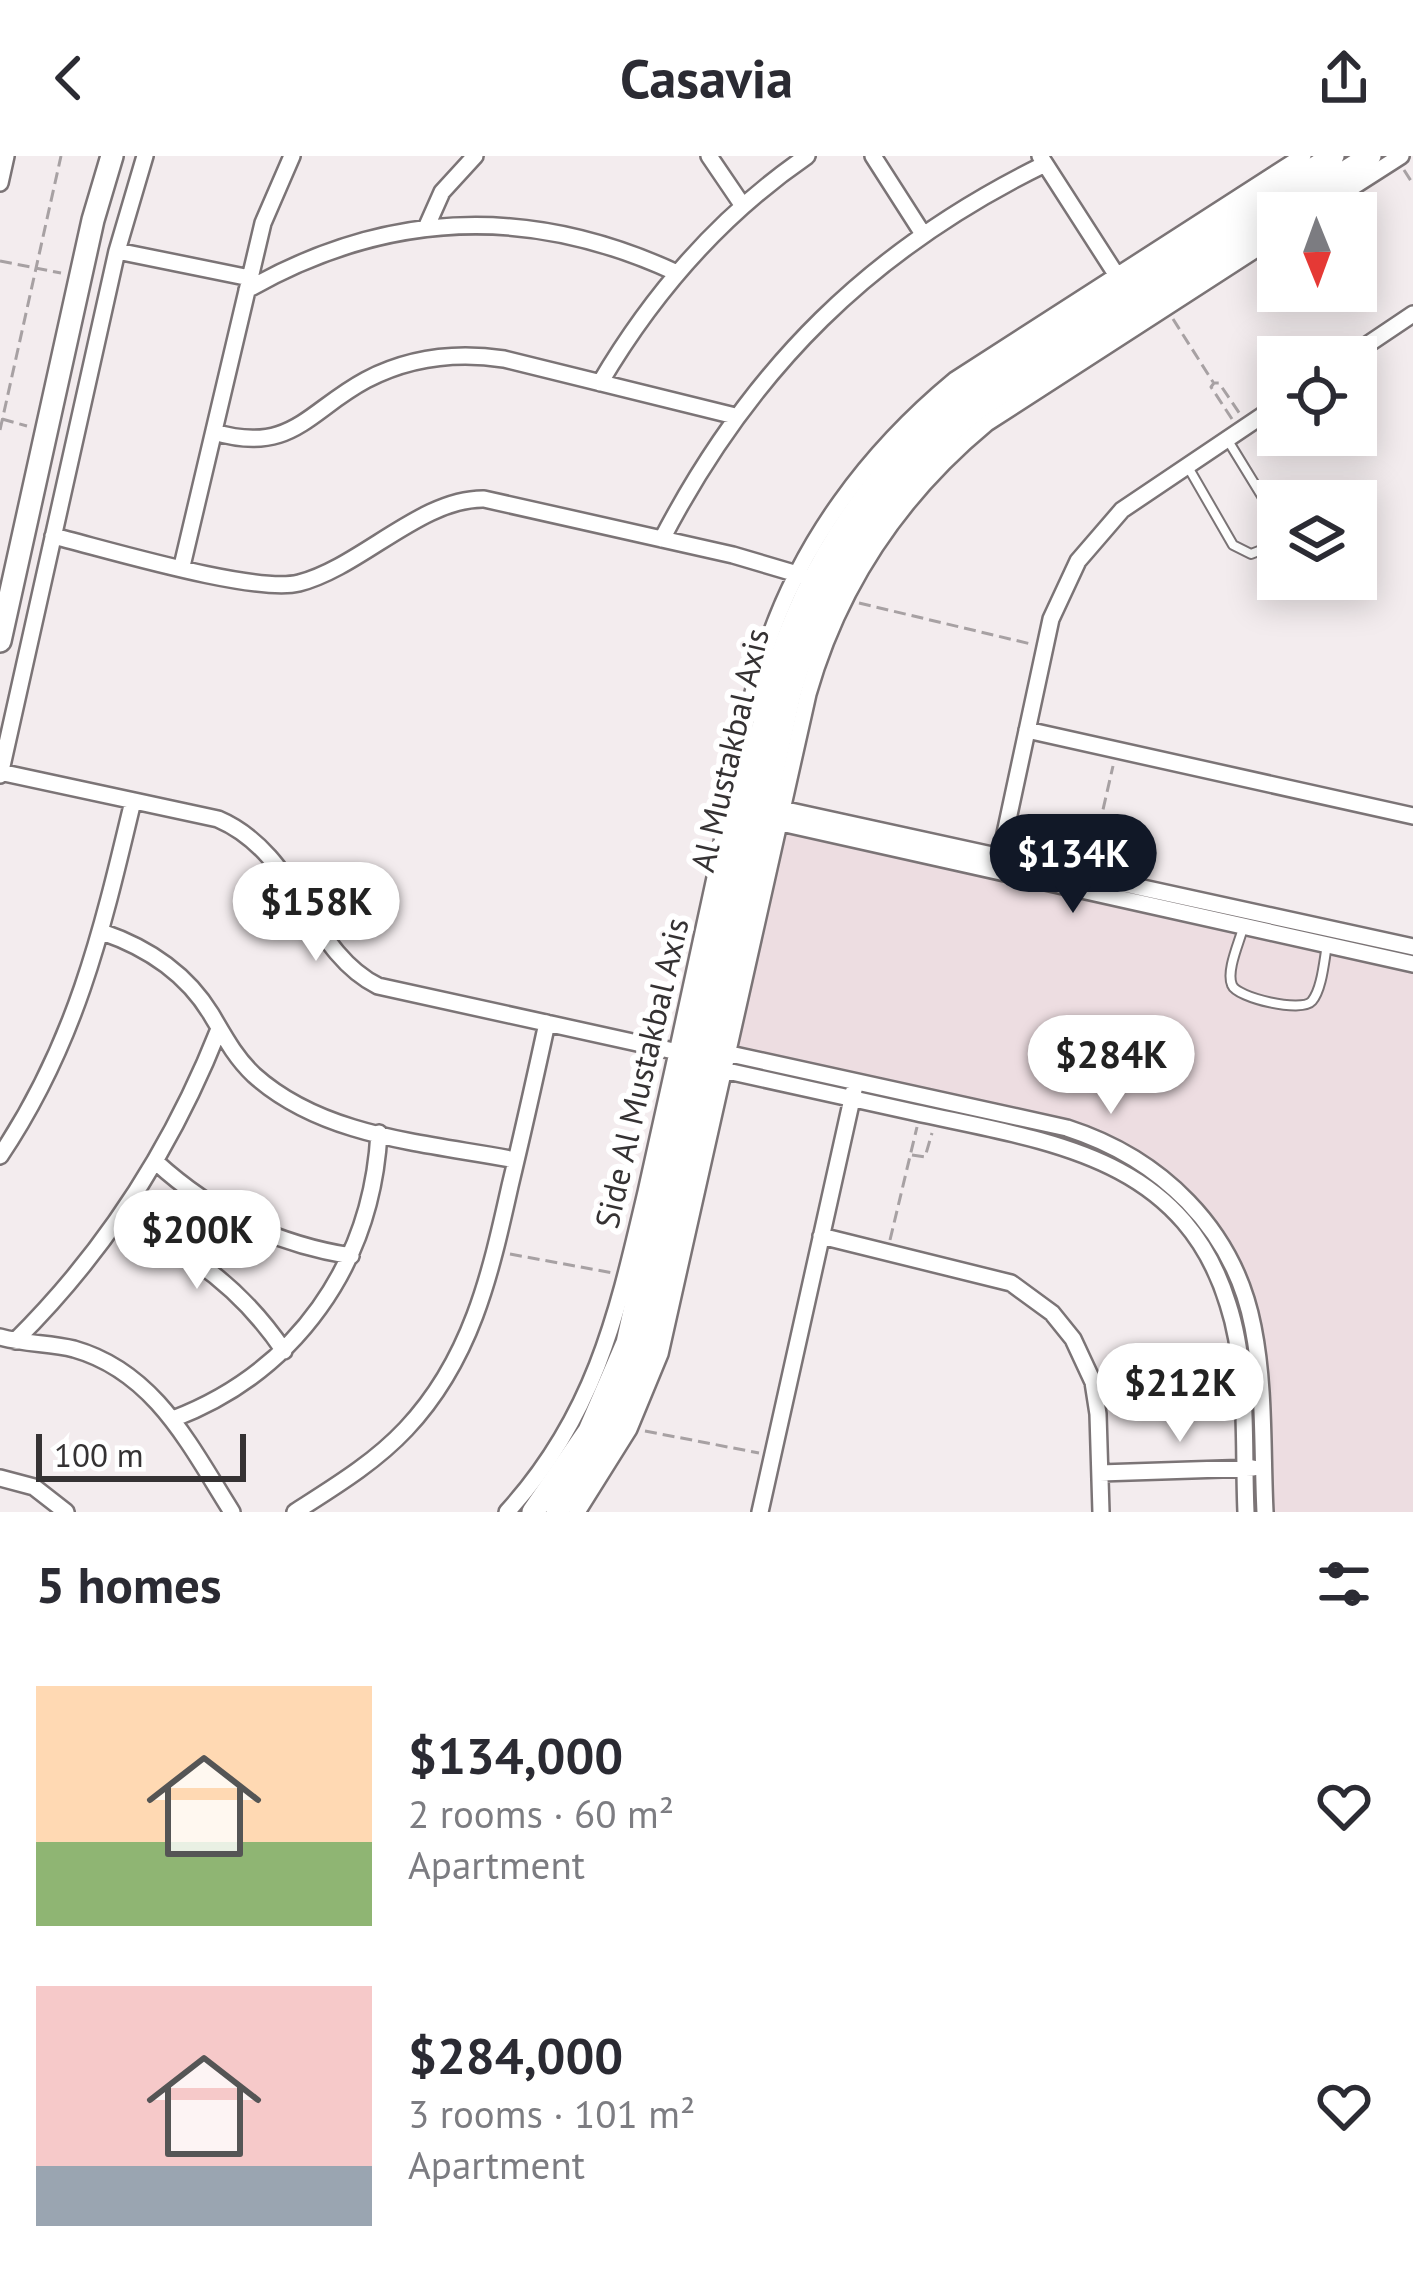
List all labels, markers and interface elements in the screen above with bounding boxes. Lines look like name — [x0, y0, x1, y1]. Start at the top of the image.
text: Casavia — [620, 43, 793, 113]
icon: back — [36, 45, 102, 111]
icon: share — [1311, 45, 1377, 111]
north arrow — [1257, 192, 1377, 312]
map controls — [1257, 192, 1377, 600]
button: locate — [1257, 336, 1377, 456]
button: layers — [1257, 480, 1377, 600]
street label: Al Mustakbal Axis — [680, 624, 778, 876]
pin: $134K — [989, 814, 1157, 916]
text: $134K — [1017, 827, 1129, 878]
pin: $158K — [232, 862, 400, 964]
text: $158K — [260, 875, 372, 926]
street label: Side Al Mustakbal Axis — [584, 914, 698, 1232]
pin: $284K — [1027, 1015, 1195, 1117]
text: $284K — [1055, 1028, 1167, 1079]
pin: $200K — [113, 1190, 281, 1292]
text: $200K — [141, 1203, 253, 1254]
pin: $212K — [1096, 1343, 1264, 1445]
text: $212K — [1124, 1356, 1236, 1407]
scale bar — [36, 1428, 246, 1481]
text: 100 m — [54, 1433, 144, 1476]
text: 5 homes — [36, 1551, 222, 1617]
icon: filters — [1311, 1551, 1377, 1617]
text: $134,000 — [408, 1722, 623, 1788]
icon: home — [132, 1734, 276, 1878]
icon: heart — [1311, 1773, 1377, 1839]
text: 2 rooms · 60 m² — [408, 1788, 674, 1839]
text: Apartment — [408, 1839, 585, 1890]
text: $284,000 — [408, 2022, 623, 2088]
icon: home — [132, 2034, 276, 2178]
icon: heart — [1311, 2073, 1377, 2139]
text: 3 rooms · 101 m² — [408, 2088, 695, 2139]
text: Apartment — [408, 2139, 585, 2190]

